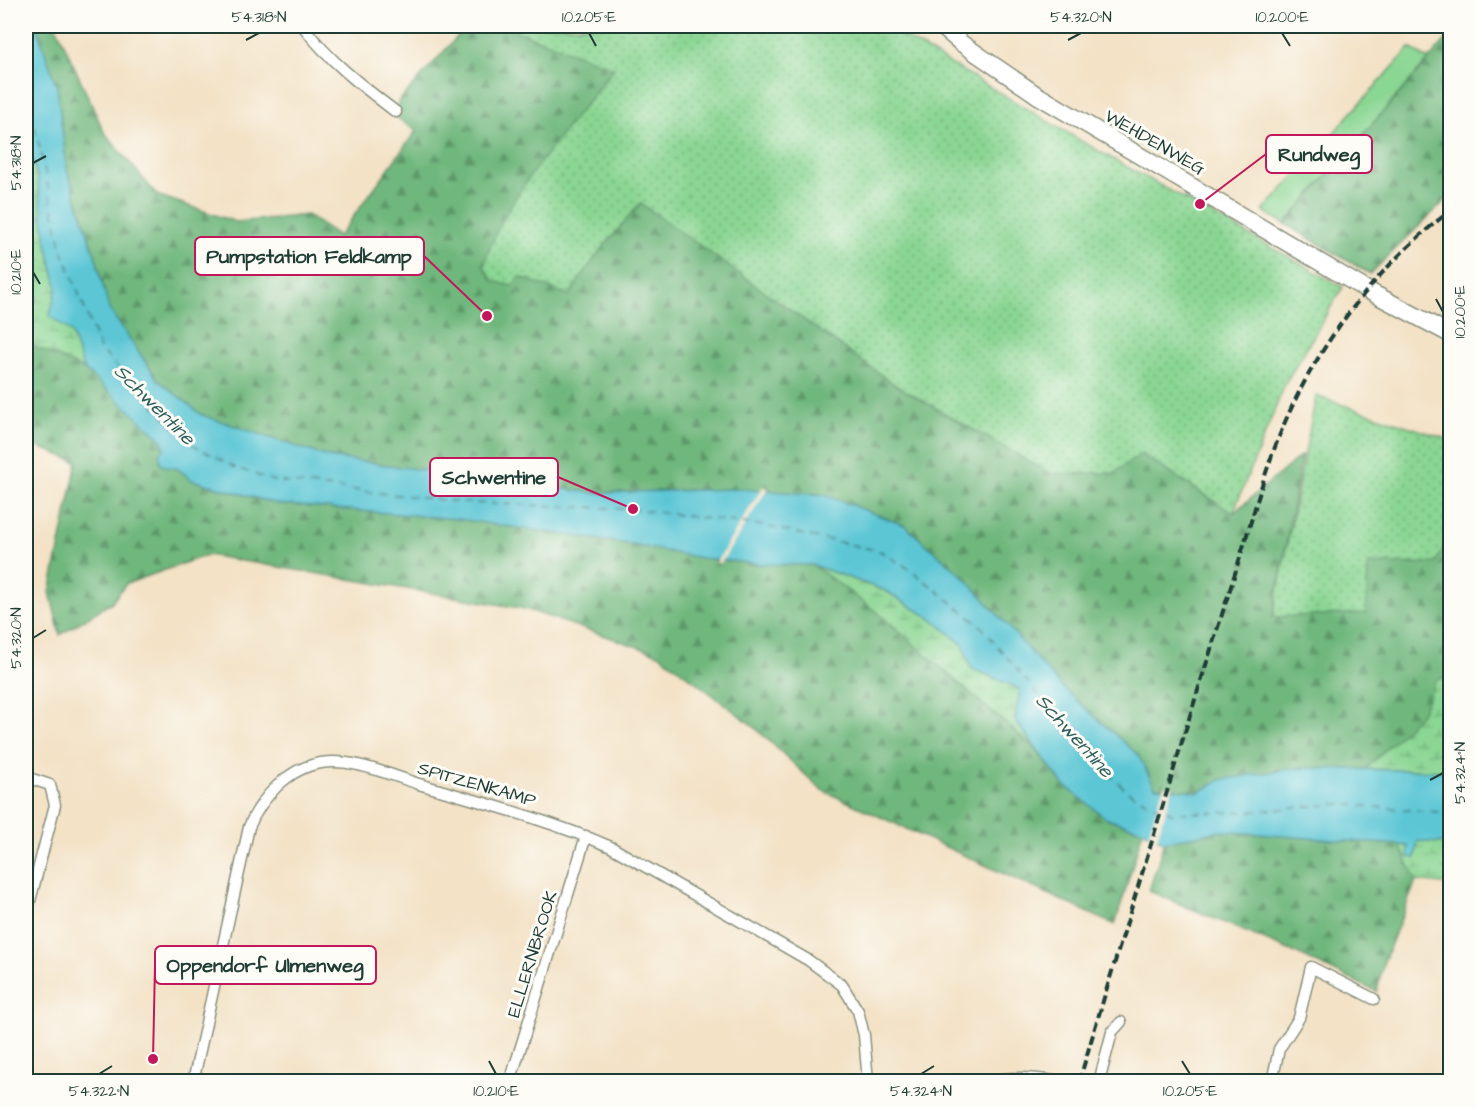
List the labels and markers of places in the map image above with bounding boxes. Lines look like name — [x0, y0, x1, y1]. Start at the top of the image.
callout: Rundweg — [1266, 135, 1372, 173]
callout: Pumpstation Feldkamp — [195, 237, 424, 275]
callout: Schwentine — [430, 458, 558, 496]
callout: Oppendorf Ulmenweg — [155, 946, 376, 984]

